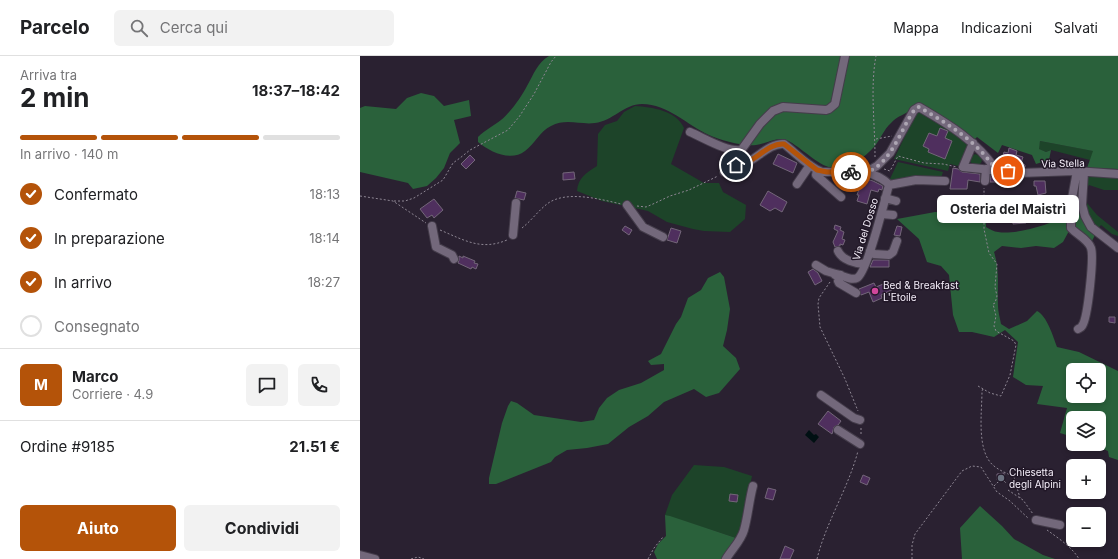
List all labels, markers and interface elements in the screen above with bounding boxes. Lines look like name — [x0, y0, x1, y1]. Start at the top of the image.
search box — [114, 10, 394, 46]
text: Parcelo — [20, 16, 90, 39]
icon: search — [128, 17, 150, 39]
text: Cerca qui — [160, 18, 228, 37]
text: Mappa — [893, 19, 939, 36]
text: Indicazioni — [961, 19, 1032, 36]
text: Salvati — [1054, 19, 1098, 36]
text: Arriva tra — [20, 67, 77, 83]
text: 18:37–18:42 — [252, 81, 340, 100]
text: 2 min — [20, 82, 90, 113]
text: In arrivo · 140 m — [20, 146, 118, 162]
pin — [719, 148, 753, 182]
courier — [831, 152, 871, 192]
icon: home — [725, 154, 747, 176]
pin — [991, 154, 1025, 188]
street label: Via Stella — [1041, 157, 1085, 169]
icon: bag — [997, 160, 1019, 182]
icon: bike — [840, 161, 862, 183]
icon: check — [20, 183, 42, 205]
text: Confermato — [54, 185, 138, 204]
text: 18:13 — [310, 186, 340, 202]
callout: Osteria del Maistrì — [937, 195, 1079, 223]
street label: Via del Dosso — [850, 196, 880, 262]
text: Osteria del Maistrì — [950, 201, 1066, 217]
icon: check — [20, 227, 42, 249]
text: In preparazione — [54, 229, 165, 248]
text: 18:14 — [309, 230, 340, 246]
icon: check — [20, 271, 42, 293]
text: In arrivo — [54, 273, 112, 292]
text: 18:27 — [308, 274, 340, 290]
place label: Bed & Breakfast L'Etoile — [883, 279, 959, 303]
marker: Bed & Breakfast L'Etoile — [870, 286, 880, 296]
text: Consegnato — [54, 317, 140, 336]
map controls — [1066, 363, 1106, 547]
button: locate — [1066, 363, 1106, 403]
button: chat — [246, 364, 288, 406]
button: phone — [298, 364, 340, 406]
text: Marco — [72, 367, 118, 386]
text: M — [34, 375, 48, 394]
text: Corriere · 4.9 — [72, 386, 153, 402]
button: layers — [1066, 411, 1106, 451]
text: Ordine #9185 — [20, 437, 115, 456]
text: 21.51 € — [289, 437, 340, 456]
button: + — [1066, 459, 1106, 499]
place label: Chiesetta degli Alpini — [1009, 466, 1061, 490]
marker: Chiesetta degli Alpini — [996, 473, 1006, 483]
button: Aiuto — [20, 505, 176, 551]
button: Condividi — [184, 505, 340, 551]
button: − — [1066, 507, 1106, 547]

